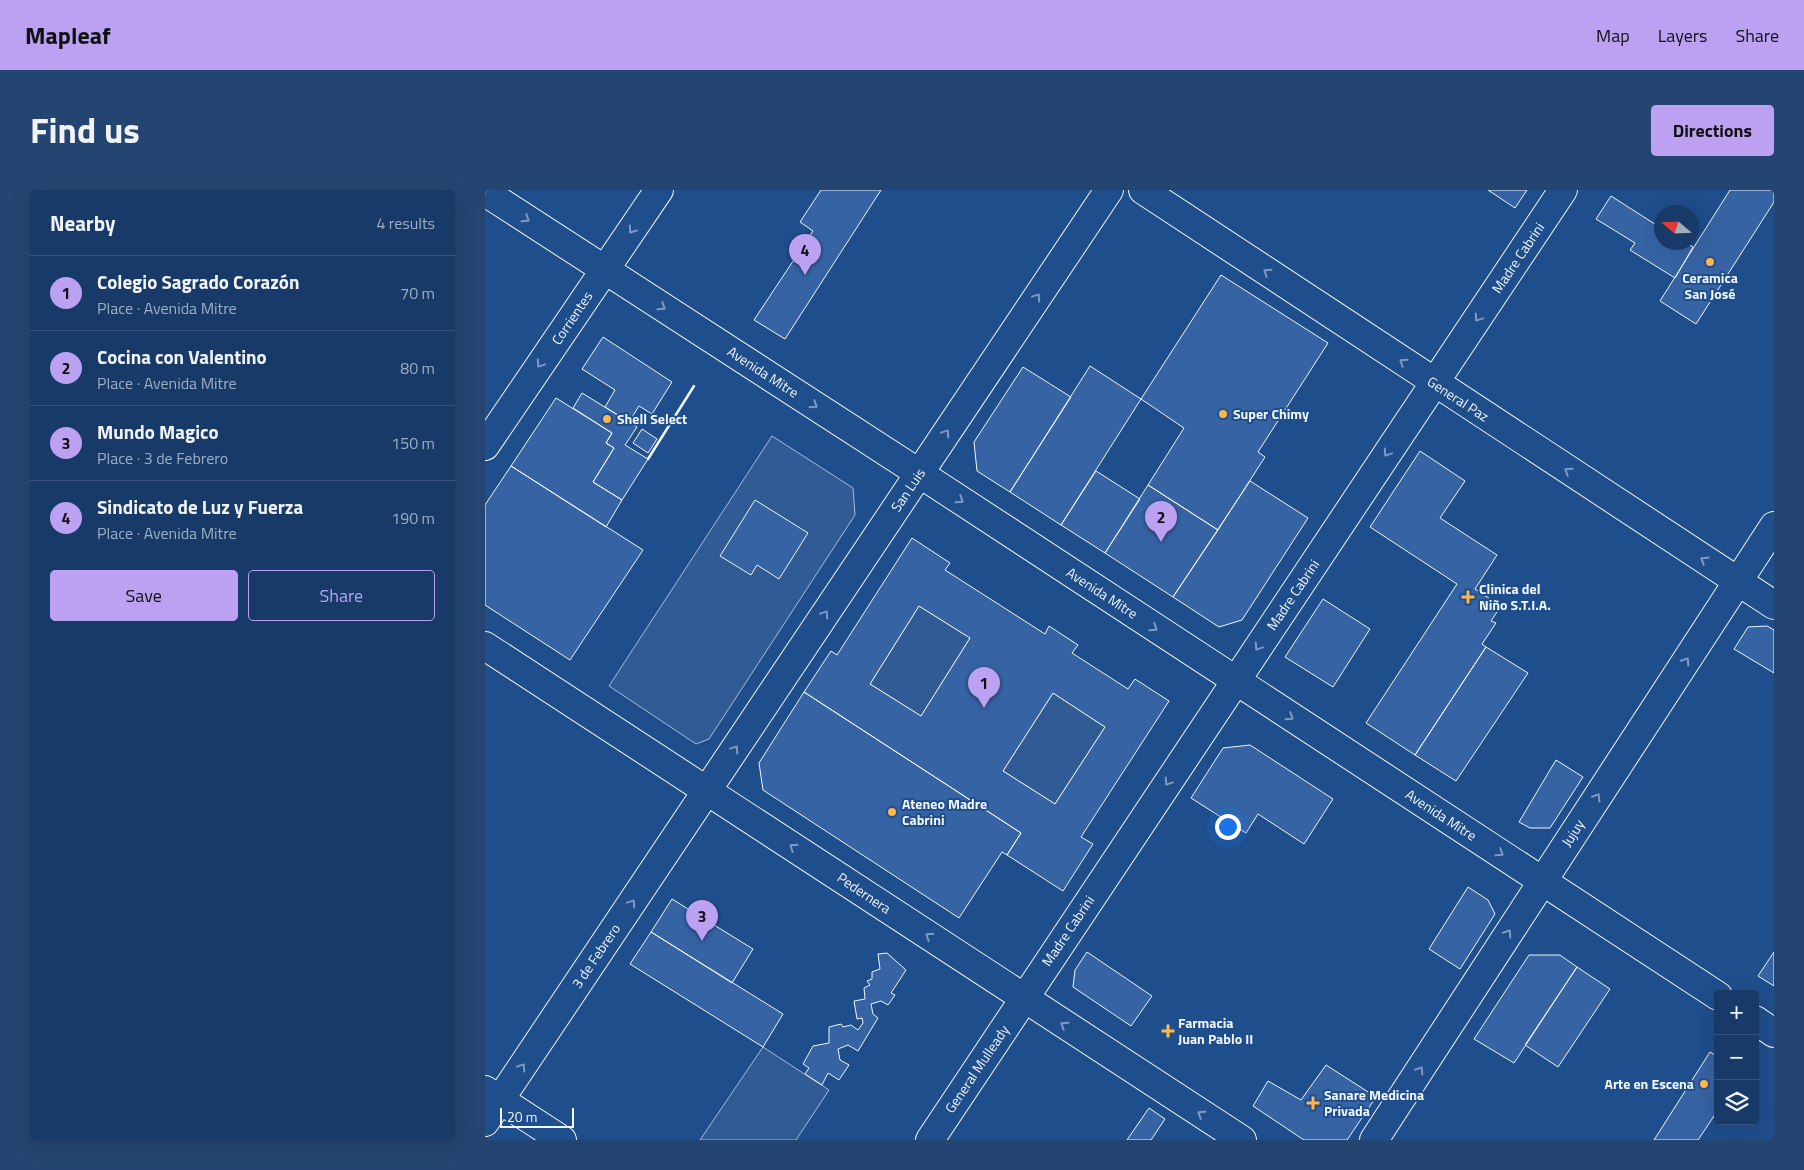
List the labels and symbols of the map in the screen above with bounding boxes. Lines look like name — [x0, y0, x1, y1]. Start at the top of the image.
north arrow — [1654, 205, 1699, 250]
one-way arrow — [520, 213, 530, 222]
street label: Madre Cabrini — [1486, 218, 1549, 297]
one-way arrow — [629, 224, 638, 234]
pin: 4 — [789, 234, 821, 275]
marker: Ceramica San José — [1704, 256, 1716, 268]
place label: Ceramica San José — [1682, 267, 1738, 304]
one-way arrow — [1264, 269, 1273, 279]
street label: Corrientes — [546, 287, 597, 349]
one-way arrow — [1031, 294, 1040, 303]
one-way arrow — [657, 301, 666, 310]
one-way arrow — [1474, 313, 1484, 322]
street label: Avenida Mitre — [723, 341, 803, 403]
one-way arrow — [537, 359, 546, 368]
one-way arrow — [1399, 359, 1408, 368]
street label: General Paz — [1423, 371, 1493, 426]
one-way arrow — [808, 398, 817, 408]
place label: Super Chimy — [1233, 403, 1309, 424]
place label: Shell Select — [617, 408, 687, 429]
marker: Super Chimy — [1217, 408, 1229, 420]
marker: Shell Select — [601, 413, 613, 425]
one-way arrow — [940, 429, 949, 438]
one-way arrow — [1384, 448, 1394, 457]
street label: San Luis — [885, 464, 930, 516]
one-way arrow — [1564, 467, 1573, 477]
one-way arrow — [954, 494, 964, 503]
pin: 2 — [1145, 501, 1177, 542]
street label: Madre Cabrini — [1261, 555, 1324, 634]
one-way arrow — [1700, 556, 1709, 566]
street label: Avenida Mitre — [1062, 562, 1142, 624]
place label: Clinica del Niño S.T.I.A. — [1479, 578, 1551, 615]
marker: Clinica del Niño S.T.I.A. — [1461, 590, 1475, 604]
one-way arrow — [819, 610, 828, 620]
one-way arrow — [1149, 621, 1158, 631]
one-way arrow — [1255, 641, 1265, 650]
one-way arrow — [1679, 657, 1689, 666]
pin: 1 — [968, 667, 1000, 708]
one-way arrow — [1285, 710, 1294, 720]
one-way arrow — [728, 746, 738, 755]
one-way arrow — [1165, 776, 1174, 785]
street label: Avenida Mitre — [1401, 784, 1481, 846]
place label: Ateneo Madre Cabrini — [902, 793, 987, 830]
one-way arrow — [1591, 793, 1600, 803]
marker: Ateneo Madre Cabrini — [886, 806, 898, 818]
your location — [1215, 814, 1241, 840]
street label: Jujuy — [1556, 815, 1589, 851]
one-way arrow — [789, 843, 798, 853]
one-way arrow — [1494, 847, 1503, 856]
street label: Pedernera — [833, 867, 895, 918]
street label: Madre Cabrini — [1036, 891, 1099, 970]
one-way arrow — [625, 899, 635, 908]
pin: 3 — [686, 900, 718, 941]
street label: 3 de Febrero — [566, 919, 625, 992]
one-way arrow — [1502, 930, 1511, 939]
one-way arrow — [925, 933, 934, 942]
place label: Farmacia Juan Pablo II — [1178, 1012, 1253, 1049]
street label: General Mulleady — [939, 1020, 1014, 1117]
one-way arrow — [1061, 1022, 1070, 1032]
marker: Farmacia Juan Pablo II — [1162, 1025, 1174, 1037]
one-way arrow — [516, 1063, 525, 1073]
one-way arrow — [1414, 1066, 1423, 1075]
place label: Arte en Escena — [1604, 1073, 1694, 1094]
marker: Arte en Escena — [1698, 1078, 1710, 1090]
place label: Sanare Medicina Privada — [1324, 1084, 1424, 1121]
marker: Sanare Medicina Privada — [1306, 1096, 1320, 1110]
scale bar — [500, 1105, 574, 1128]
one-way arrow — [1197, 1110, 1206, 1120]

